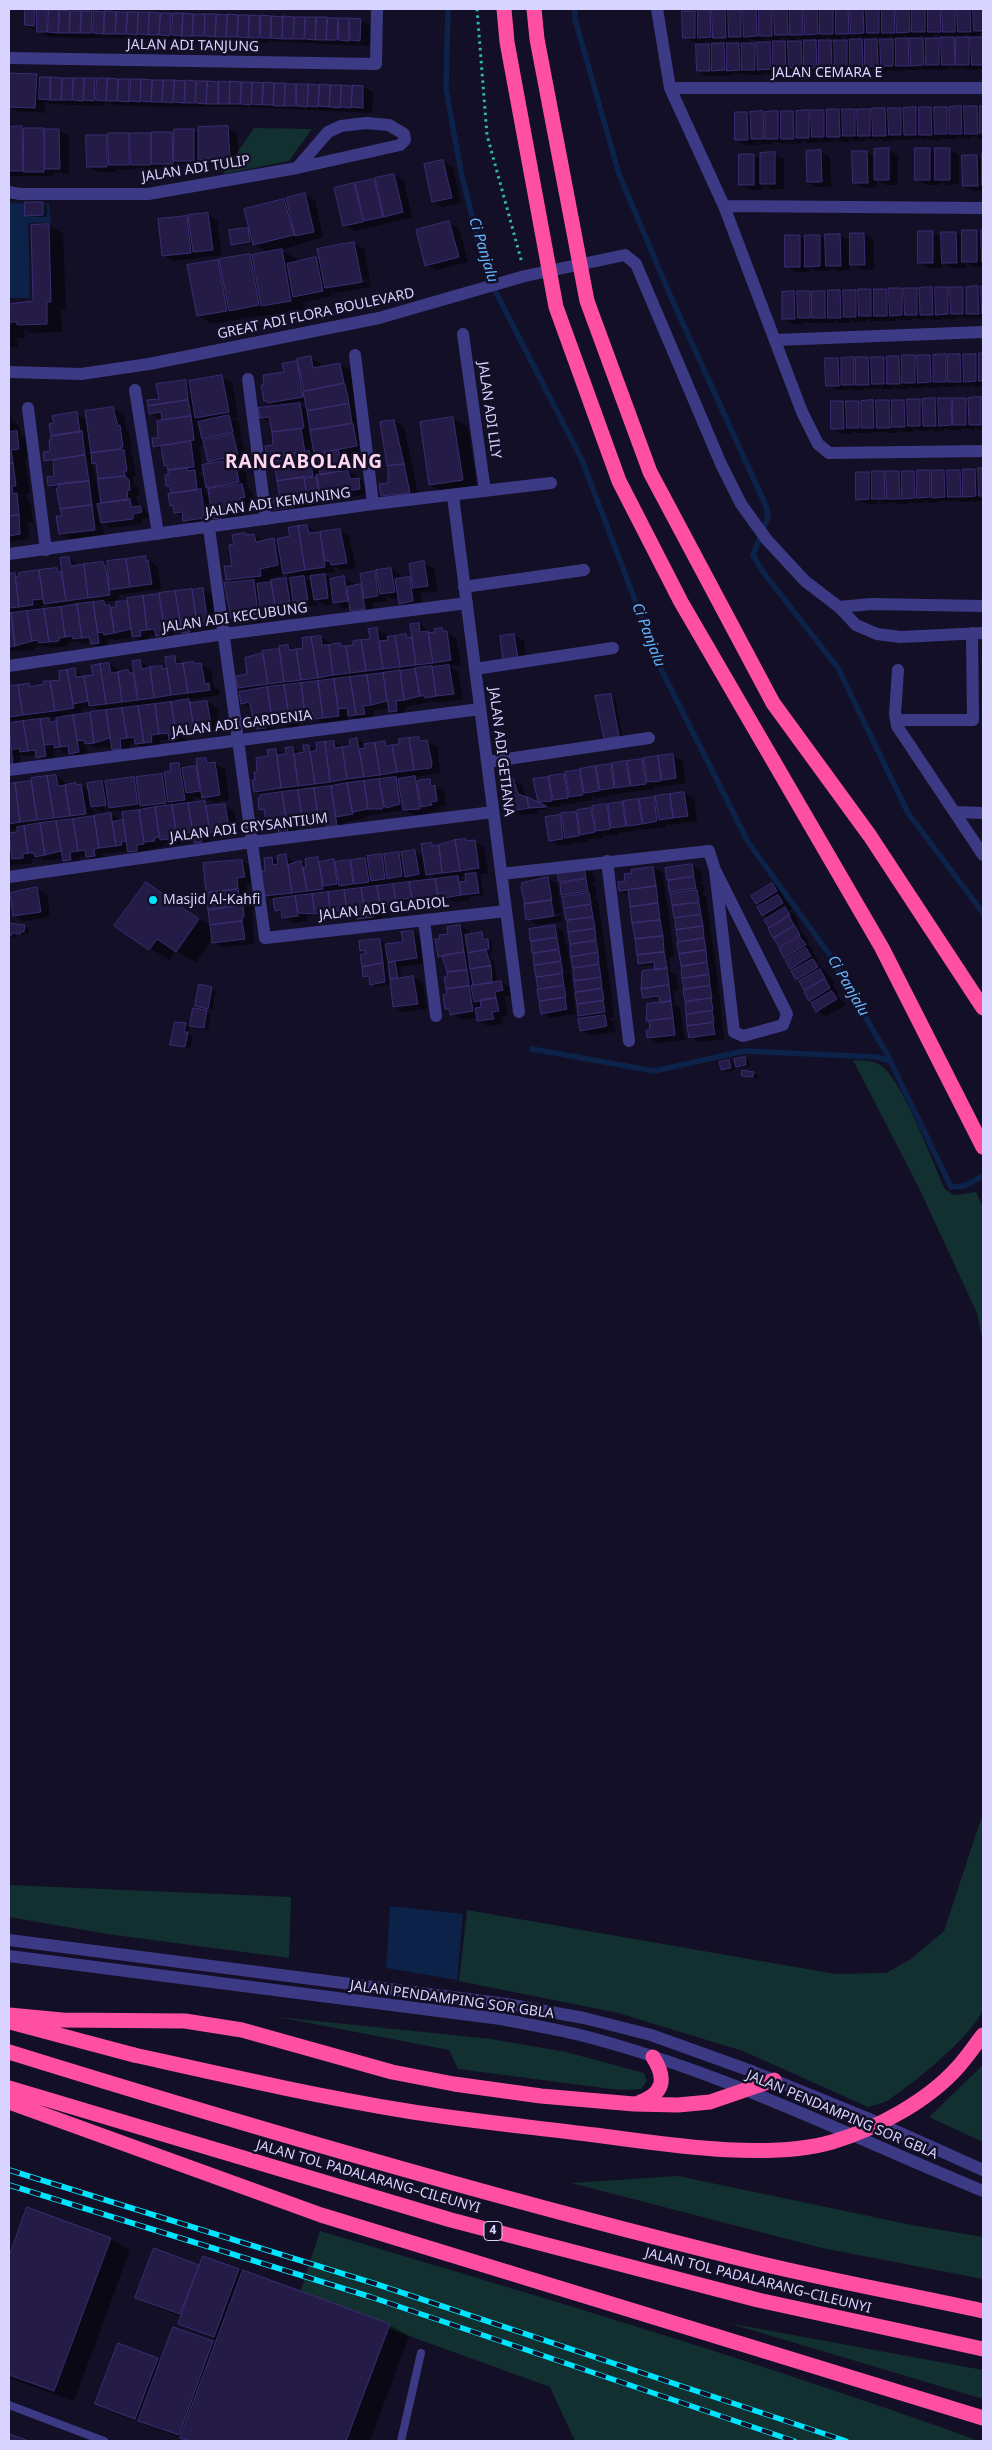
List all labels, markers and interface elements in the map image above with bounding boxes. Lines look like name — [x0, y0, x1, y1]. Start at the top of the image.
street label: JALAN ADI TANJUNG — [127, 36, 259, 56]
street label: JALAN CEMARA E — [772, 65, 882, 81]
street label: JALAN ADI TULIP — [141, 152, 251, 186]
water label: Ci Panjalu — [465, 215, 501, 285]
street label: GREAT ADI FLORA BOULEVARD — [216, 285, 416, 343]
street label: JALAN ADI LILY — [474, 360, 504, 460]
district label: RANCABOLANG — [224, 452, 384, 474]
street label: JALAN ADI KEMUNING — [204, 484, 352, 522]
street label: JALAN ADI KECUBUNG — [161, 599, 309, 637]
water label: Ci Panjalu — [628, 600, 668, 670]
street label: JALAN ADI GETIANA — [485, 687, 517, 817]
street label: JALAN ADI GARDENIA — [171, 707, 313, 741]
street label: JALAN ADI CRYSANTIUM — [169, 810, 329, 846]
place label: Masjid Al-Kahfi — [163, 892, 260, 908]
marker: Masjid Al-Kahfi — [147, 894, 159, 906]
street label: JALAN ADI GLADIOL — [318, 894, 450, 924]
water label: Ci Panjalu — [823, 952, 873, 1020]
street label: JALAN PENDAMPING SOR GBLA — [349, 1977, 555, 2023]
street label: JALAN PENDAMPING SOR GBLA — [744, 2067, 940, 2163]
street label: JALAN TOL PADALARANG–CILEUNYI — [254, 2137, 482, 2217]
road number: 4 — [484, 2222, 502, 2240]
street label: JALAN TOL PADALARANG–CILEUNYI — [643, 2245, 873, 2317]

